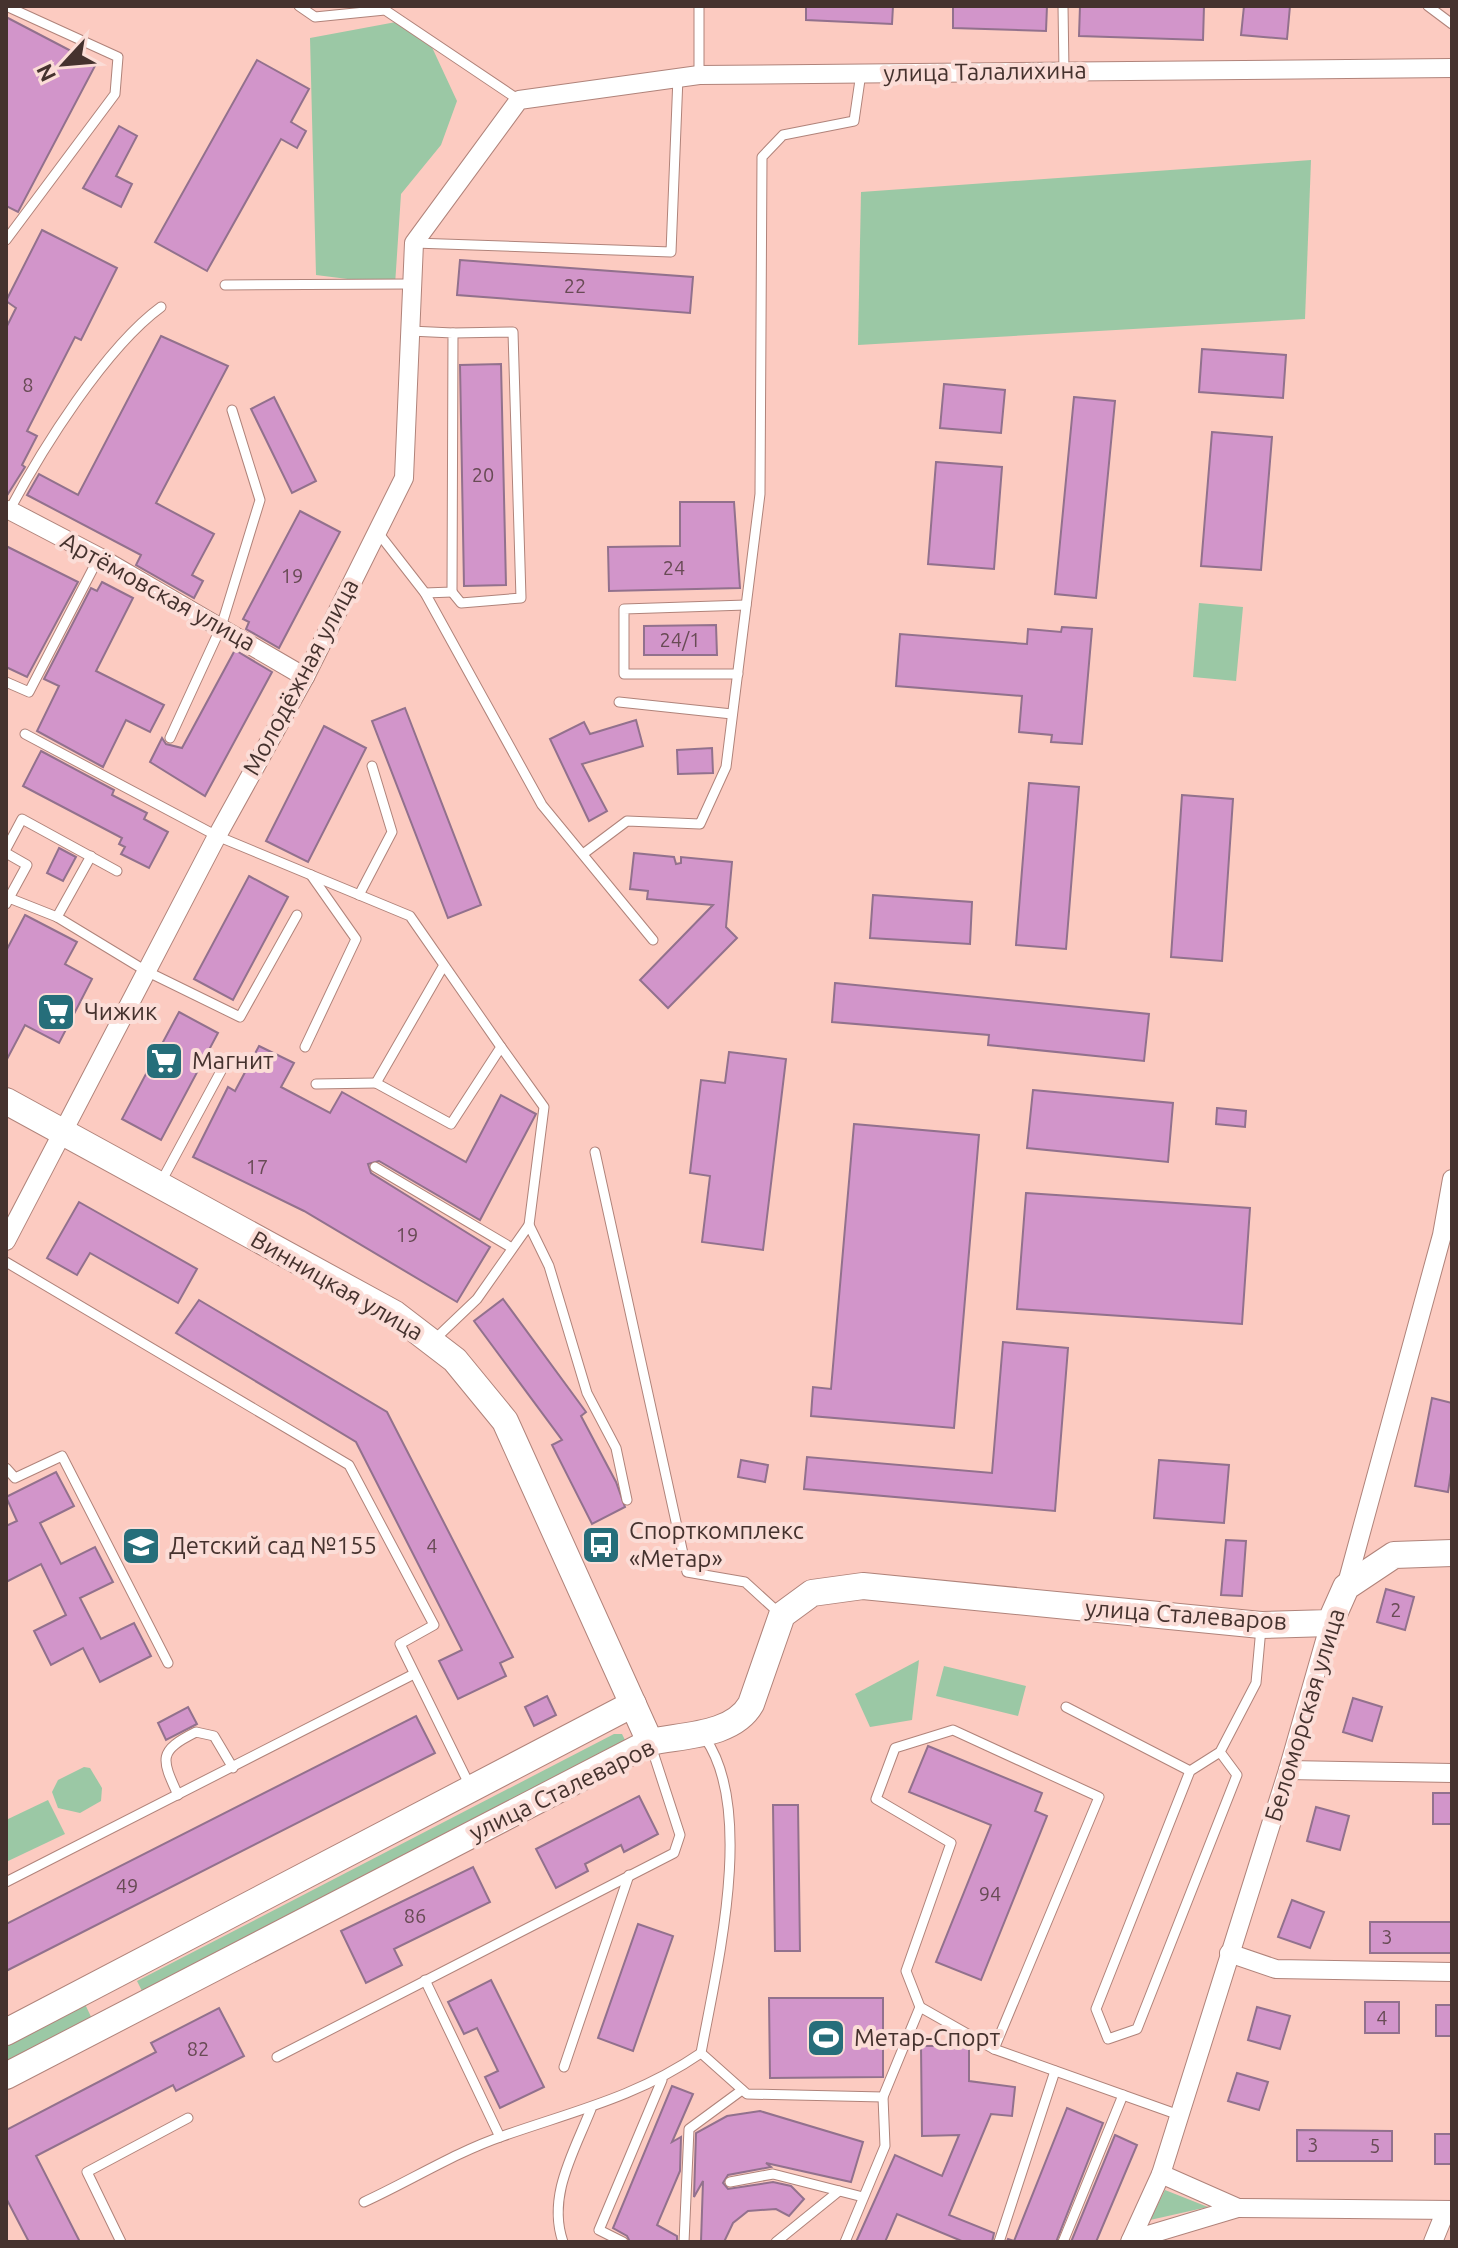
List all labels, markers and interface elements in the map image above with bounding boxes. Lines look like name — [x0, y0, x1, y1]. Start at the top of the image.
north arrow — [24, 24, 104, 104]
street label: улица Талалихина — [883, 56, 1087, 87]
text: N — [31, 60, 60, 86]
house number: 22 — [564, 274, 586, 297]
house number: 8 — [22, 373, 34, 396]
house number: 20 — [472, 463, 494, 486]
street label: Артёмовская улица — [56, 527, 260, 656]
house number: 24 — [663, 556, 685, 579]
house number: 19 — [281, 564, 303, 587]
street label: Молодёжная улица — [237, 574, 364, 780]
house number: 24/1 — [659, 628, 701, 651]
supermarket icon: Чижик — [35, 991, 77, 1033]
place label: Чижик — [84, 998, 157, 1025]
supermarket icon: Магнит — [143, 1040, 185, 1082]
place label: Магнит — [192, 1047, 274, 1074]
house number: 17 — [246, 1155, 268, 1178]
house number: 19 — [396, 1223, 418, 1246]
street label: Винницкая улица — [246, 1225, 428, 1346]
place label: Спорткомплекс «Метар» — [629, 1517, 804, 1572]
bus stop icon: Спорткомплекс «Метар» — [580, 1524, 622, 1566]
school or university icon: Детский сад №155 — [120, 1525, 162, 1567]
place label: Детский сад №155 — [169, 1532, 377, 1559]
house number: 4 — [426, 1534, 438, 1557]
street label: улица Сталеваров — [1084, 1594, 1288, 1635]
house number: 2 — [1390, 1598, 1402, 1621]
street label: Беломорская улица — [1259, 1605, 1350, 1825]
street label: улица Сталеваров — [465, 1733, 659, 1846]
house number: 49 — [116, 1874, 138, 1897]
house number: 94 — [979, 1882, 1001, 1905]
house number: 86 — [404, 1904, 426, 1927]
house number: 3 — [1381, 1925, 1393, 1948]
house number: 4 — [1376, 2006, 1388, 2029]
sports icon: Метар-Спорт — [805, 2017, 847, 2059]
place label: Метар-Спорт — [854, 2024, 1000, 2051]
house number: 82 — [187, 2037, 209, 2060]
house number: 3 — [1307, 2133, 1319, 2156]
house number: 5 — [1369, 2134, 1381, 2157]

